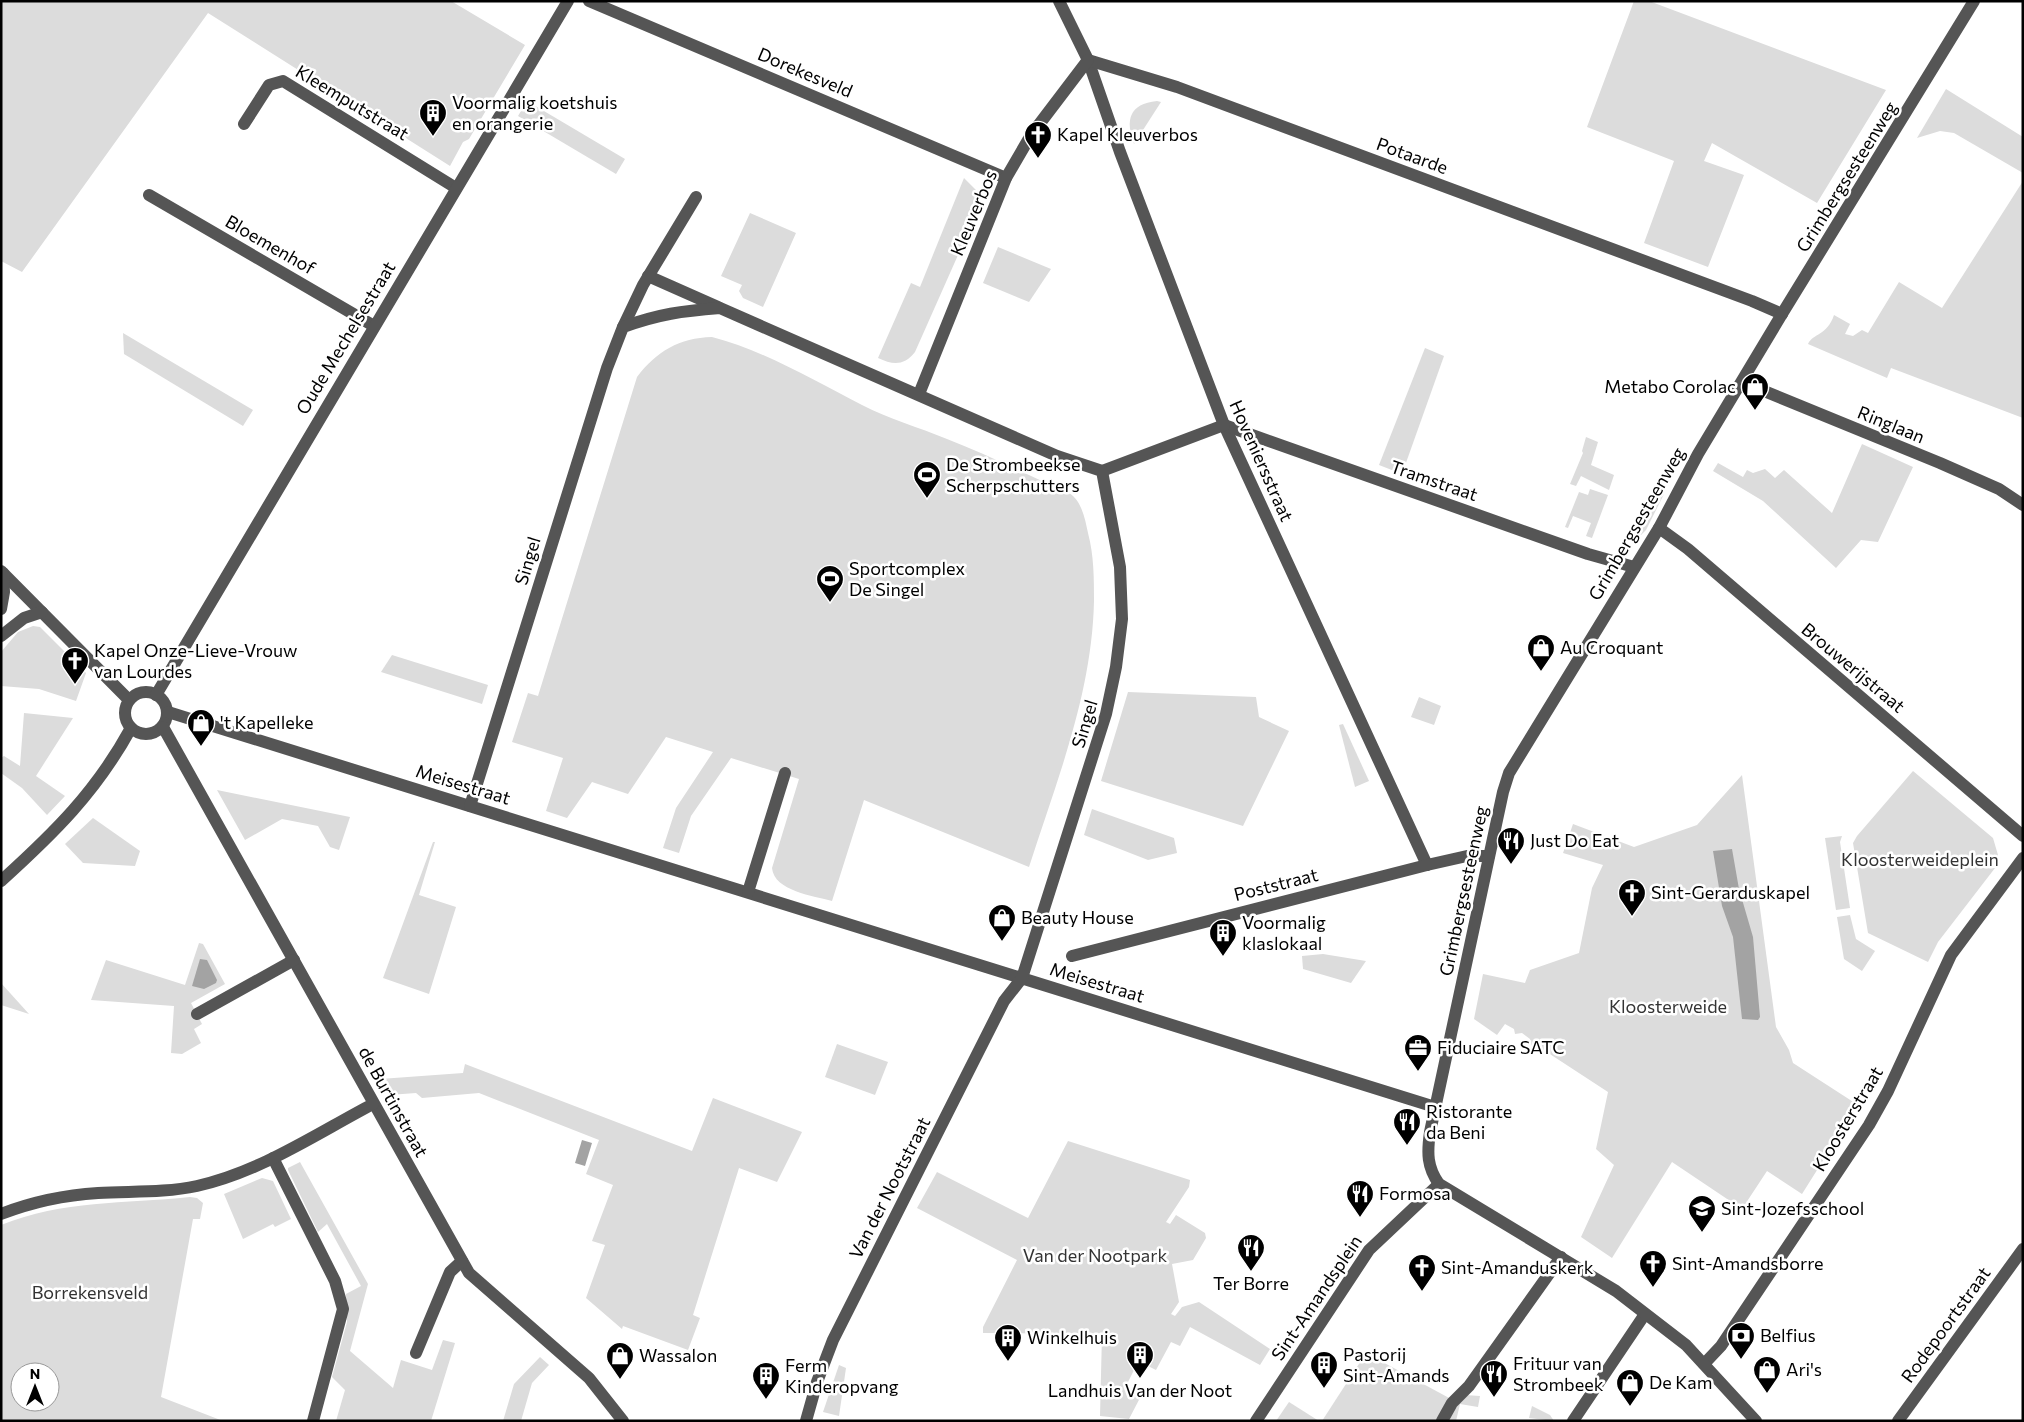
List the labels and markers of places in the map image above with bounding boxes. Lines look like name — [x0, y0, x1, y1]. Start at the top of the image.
place label: Voormalig koetshuis en orangerie — [452, 91, 618, 134]
building icon: Voormalig koetshuis en orangerie — [418, 98, 448, 137]
church icon: Kapel Kleuverbos — [1023, 120, 1053, 159]
place label: Kapel Kleuverbos — [1057, 123, 1198, 145]
shop icon: Metabo Corolac — [1740, 372, 1770, 411]
place label: Metabo Corolac — [1604, 375, 1736, 397]
place label: De Strombeekse Scherpschutters — [946, 453, 1080, 496]
sports icon: De Strombeekse Scherpschutters — [912, 460, 942, 499]
place label: Sportcomplex De Singel — [849, 557, 965, 600]
sports icon: Sportcomplex De Singel — [815, 564, 845, 603]
shop icon: Au Croquant — [1526, 633, 1556, 672]
place label: Au Croquant — [1560, 636, 1663, 658]
place label: Kapel Onze-Lieve-Vrouw van Lourdes — [94, 639, 298, 682]
church icon: Kapel Onze-Lieve-Vrouw van Lourdes — [60, 646, 90, 685]
shop icon: 't Kapelleke — [186, 708, 216, 747]
place label: 't Kapelleke — [220, 711, 314, 733]
restaurant icon: Just Do Eat — [1496, 826, 1526, 865]
place label: Just Do Eat — [1530, 829, 1619, 851]
church icon: Sint-Gerarduskapel — [1617, 878, 1647, 917]
place label: Sint-Gerarduskapel — [1651, 881, 1810, 903]
shop icon: Beauty House — [987, 903, 1017, 942]
place label: Beauty House — [1021, 906, 1134, 928]
place label: Voormalig klaslokaal — [1242, 911, 1326, 954]
building icon: Voormalig klaslokaal — [1208, 918, 1238, 957]
office icon: Fiduciaire SATC — [1403, 1033, 1433, 1072]
place label: Fiduciaire SATC — [1437, 1036, 1565, 1058]
place label: Ristorante da Beni — [1426, 1100, 1512, 1143]
restaurant icon: Ristorante da Beni — [1392, 1107, 1422, 1146]
restaurant icon: Formosa — [1345, 1179, 1375, 1218]
place label: Formosa — [1379, 1182, 1451, 1204]
school or university icon: Sint-Jozefsschool — [1687, 1194, 1717, 1233]
place label: Sint-Jozefsschool — [1721, 1197, 1864, 1219]
restaurant icon: Ter Borre — [1236, 1233, 1266, 1272]
church icon: Sint-Amandsborre — [1638, 1249, 1668, 1288]
place label: Sint-Amandsborre — [1672, 1252, 1824, 1274]
church icon: Sint-Amanduskerk — [1407, 1253, 1437, 1292]
place label: Sint-Amanduskerk — [1441, 1256, 1594, 1278]
place label: Ter Borre — [1213, 1272, 1289, 1294]
bank icon: Belfius — [1726, 1321, 1756, 1360]
building icon: Winkelhuis — [993, 1323, 1023, 1362]
place label: Belfius — [1760, 1324, 1816, 1346]
place label: Winkelhuis — [1027, 1326, 1117, 1348]
building icon: Landhuis Van der Noot — [1125, 1340, 1155, 1379]
shop icon: Wassalon — [605, 1341, 635, 1380]
place label: Pastorij Sint-Amands — [1343, 1343, 1450, 1386]
place label: Wassalon — [639, 1344, 717, 1366]
building icon: Pastorij Sint-Amands — [1309, 1350, 1339, 1389]
place label: Frituur van Strombeek — [1513, 1352, 1604, 1395]
place label: Ferm Kinderopvang — [785, 1354, 899, 1397]
shop icon: Ari's — [1752, 1355, 1782, 1394]
place label: Ari's — [1786, 1358, 1822, 1380]
restaurant icon: Frituur van Strombeek — [1479, 1359, 1509, 1398]
building icon: Ferm Kinderopvang — [751, 1361, 781, 1400]
shop icon: De Kam — [1615, 1368, 1645, 1407]
place label: De Kam — [1649, 1371, 1712, 1393]
place label: Landhuis Van der Noot — [1048, 1379, 1232, 1401]

